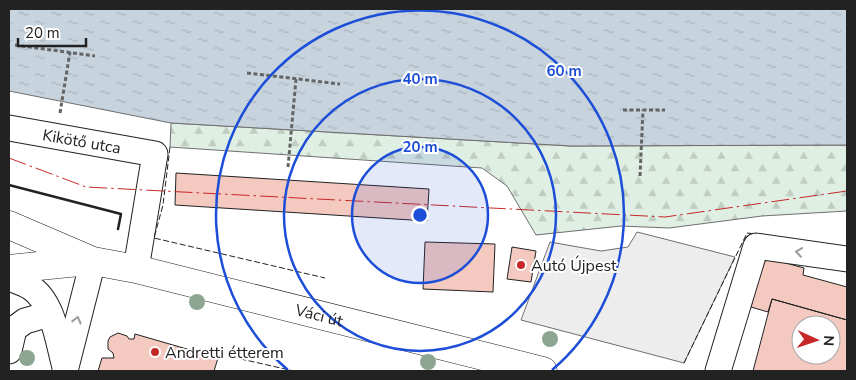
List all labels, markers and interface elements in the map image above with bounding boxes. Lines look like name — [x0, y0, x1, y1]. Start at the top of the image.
scale bar — [18, 15, 85, 47]
text: 20 m — [25, 23, 60, 43]
text: 60 m — [546, 61, 582, 81]
text: 40 m — [402, 69, 438, 89]
street label: Kikötő utca — [41, 124, 123, 160]
text: 20 m — [402, 137, 438, 157]
centre of rings — [411, 206, 429, 224]
one-way arrow — [795, 247, 803, 257]
place label: Autó Újpest — [531, 255, 617, 277]
marker: Autó Újpest — [515, 259, 527, 271]
street label: Váci út — [292, 299, 346, 333]
north arrow — [791, 315, 841, 365]
one-way arrow — [71, 316, 82, 325]
text: N — [819, 335, 838, 346]
place label: Andretti étterem — [165, 342, 284, 364]
marker: Andretti étterem — [149, 346, 161, 358]

